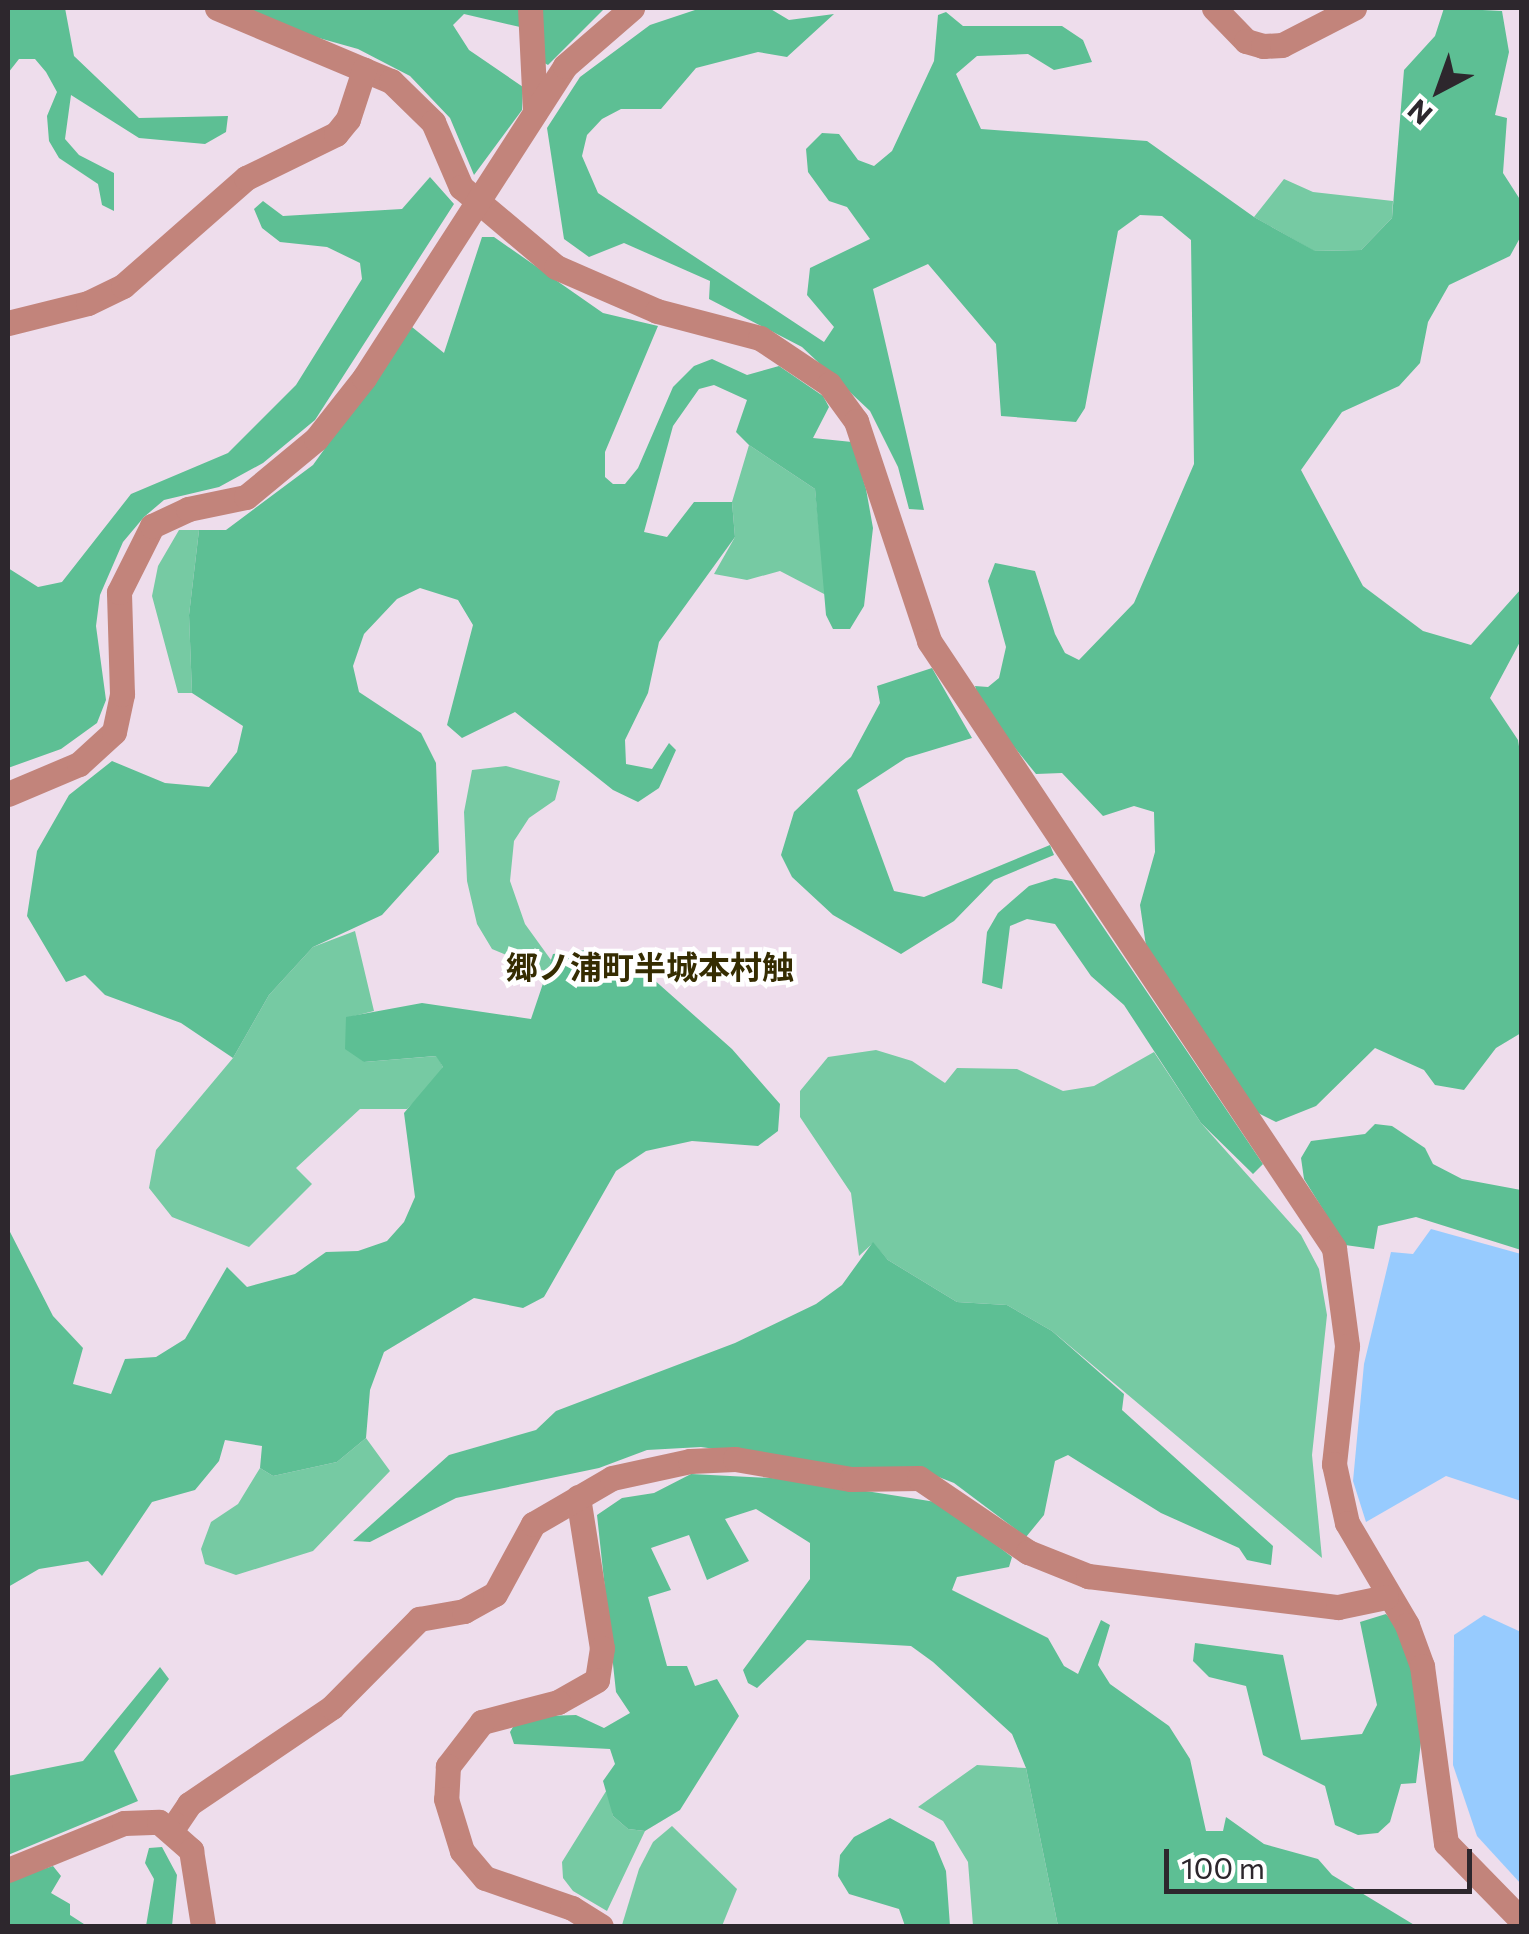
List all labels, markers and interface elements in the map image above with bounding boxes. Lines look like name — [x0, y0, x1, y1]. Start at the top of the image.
north arrow — [1389, 40, 1489, 140]
text: N — [1400, 93, 1438, 132]
district label: 郷ノ浦町半城本村触 — [506, 947, 794, 985]
scale bar — [1169, 1829, 1476, 1891]
text: 100 m — [1181, 1848, 1265, 1885]

